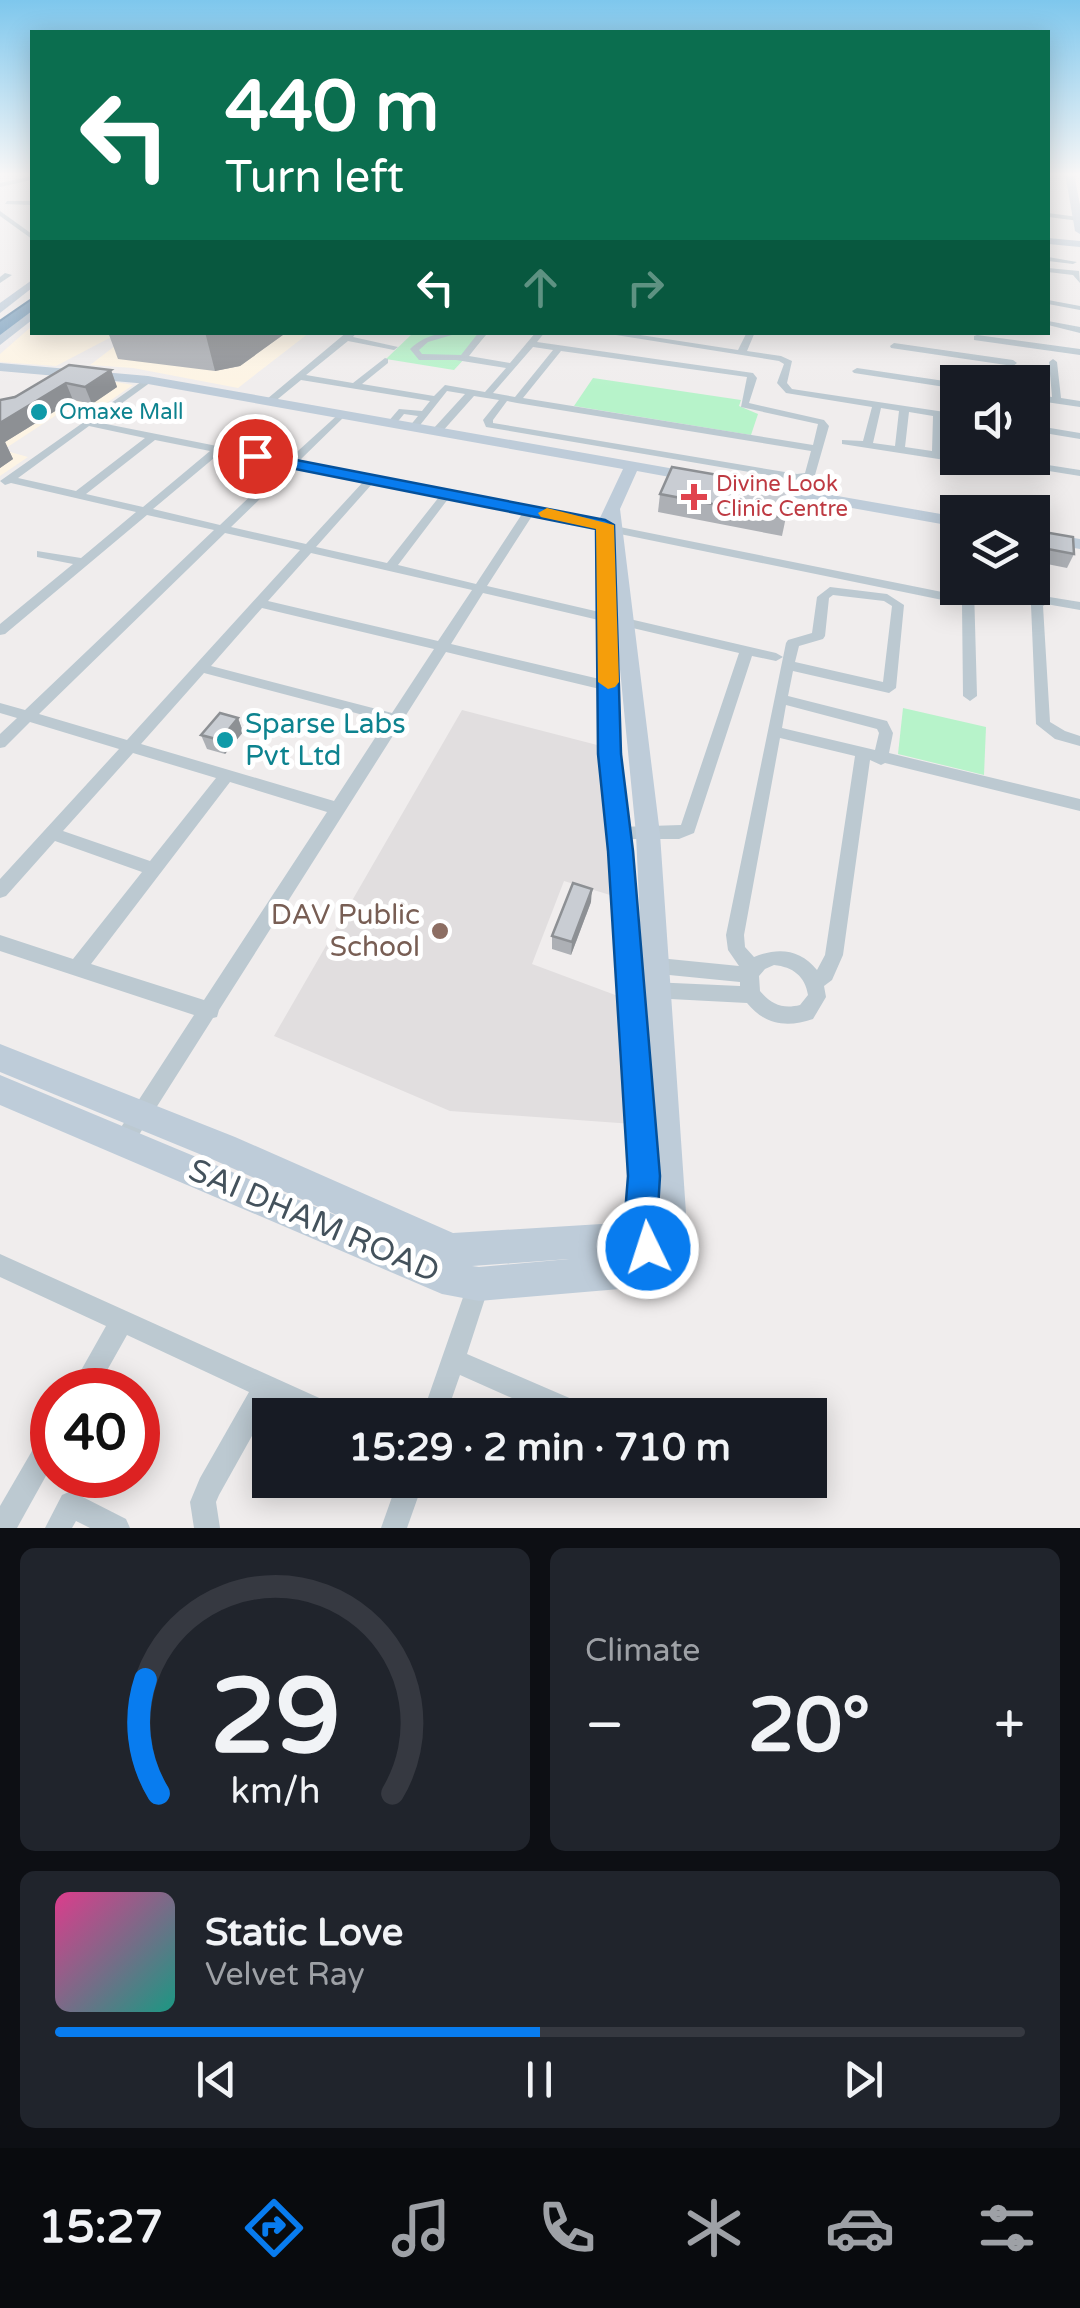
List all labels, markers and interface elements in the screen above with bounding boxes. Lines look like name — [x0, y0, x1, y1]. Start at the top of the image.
text: 440 m — [225, 66, 439, 150]
icon: left — [60, 70, 190, 200]
text: Turn left — [225, 151, 404, 205]
icon: left — [408, 260, 463, 315]
icon: ahead — [513, 260, 568, 315]
icon: right — [618, 260, 673, 315]
map controls — [940, 365, 1050, 605]
button: sound — [940, 365, 1050, 475]
place label: Omaxe Mall — [59, 399, 184, 425]
marker: Omaxe Mall — [28, 401, 50, 423]
pin — [213, 414, 298, 499]
icon: arrive — [228, 429, 283, 484]
place label: Divine Look Clinic Centre — [716, 471, 848, 522]
marker: Divine Look Clinic Centre — [681, 484, 707, 510]
button: layers — [940, 495, 1050, 605]
place label: Sparse Labs Pvt Ltd — [245, 707, 406, 773]
marker: Sparse Labs Pvt Ltd — [214, 729, 236, 751]
place label: DAV Public School — [271, 898, 420, 964]
marker: DAV Public School — [429, 920, 451, 942]
street label: SAI DHAM ROAD — [183, 1151, 445, 1291]
position arrow — [596, 1196, 700, 1300]
speed limit sign: 40 — [30, 1368, 160, 1498]
text: 15:29 · 2 min · 710 m — [348, 1425, 731, 1471]
text: Climate — [585, 1632, 700, 1670]
text: 29 — [210, 1656, 340, 1781]
text: 20° — [748, 1681, 870, 1771]
text: − — [585, 1693, 624, 1759]
text: + — [994, 1693, 1025, 1759]
text: km/h — [230, 1770, 320, 1813]
text: Static Love — [205, 1910, 403, 1956]
text: Velvet Ray — [205, 1956, 365, 1994]
icon: previous — [189, 2052, 244, 2107]
icon: pause — [512, 2052, 567, 2107]
icon: next — [836, 2052, 891, 2107]
icon: directions — [239, 2193, 309, 2263]
icon: music — [386, 2193, 456, 2263]
icon: phone — [532, 2193, 602, 2263]
icon: climate — [679, 2193, 749, 2263]
icon: car — [825, 2193, 895, 2263]
icon: filters — [972, 2193, 1042, 2263]
text: 15:27 — [38, 2201, 163, 2255]

